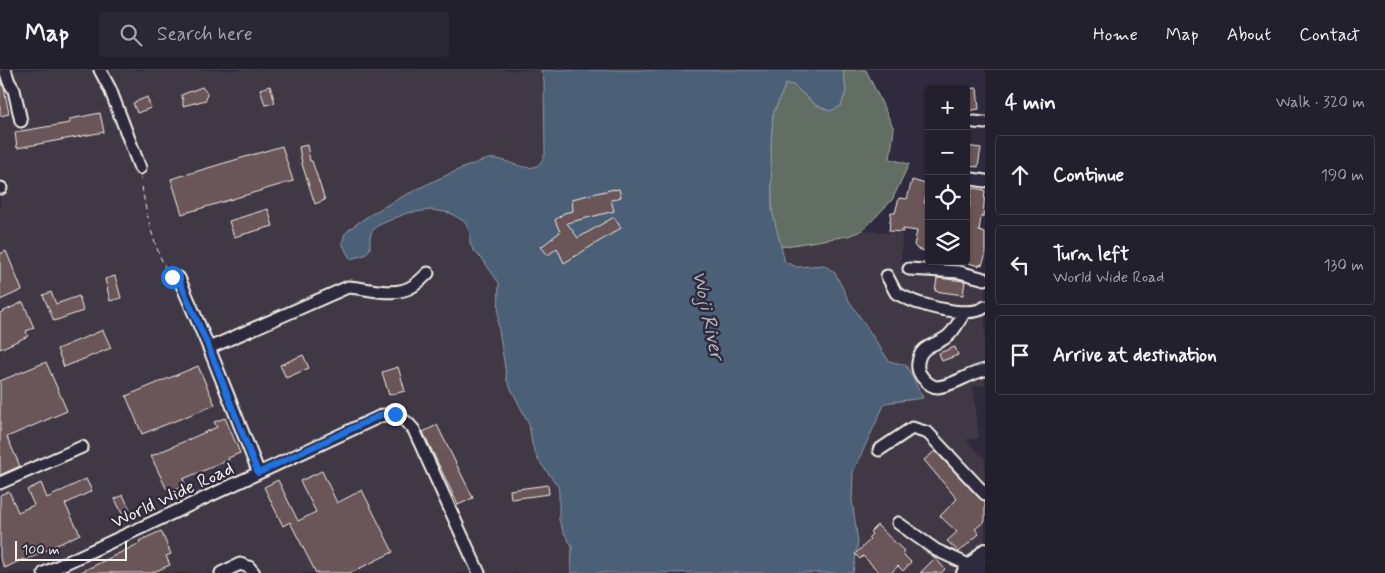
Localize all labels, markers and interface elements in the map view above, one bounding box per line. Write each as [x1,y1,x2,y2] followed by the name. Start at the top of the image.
[99,12,449,57] search box
[25,19,69,50] text: Map
[117,21,145,49] icon: search
[157,22,253,47] text: Search here
[1093,23,1138,47] text: Home
[1166,23,1199,47] text: Map
[1227,23,1271,47] text: About
[1299,23,1360,47] text: Contact
[925,85,970,265] map controls
[925,85,970,130] button: +
[1005,89,1056,117] text: 4 min
[1276,92,1365,113] text: Walk · 320 m
[925,130,970,175] button: −
[1006,161,1034,189] icon: ahead
[1053,163,1124,188] text: Continue
[1321,165,1364,186] text: 190 m
[925,175,970,220] button: locate
[925,220,970,265] button: layers
[1053,242,1129,267] text: Turn left
[1006,251,1034,279] icon: left
[1323,255,1364,276] text: 130 m
[161,266,184,289] route start
[1053,267,1164,288] text: World Wide Road
[685,269,731,365] water label: Woji River
[1006,341,1034,369] icon: arrive
[1053,343,1217,368] text: Arrive at destination
[384,403,407,426] route end
[107,456,238,535] street label: World Wide Road
[15,538,128,561] scale bar
[22,541,60,559] text: 100 m

